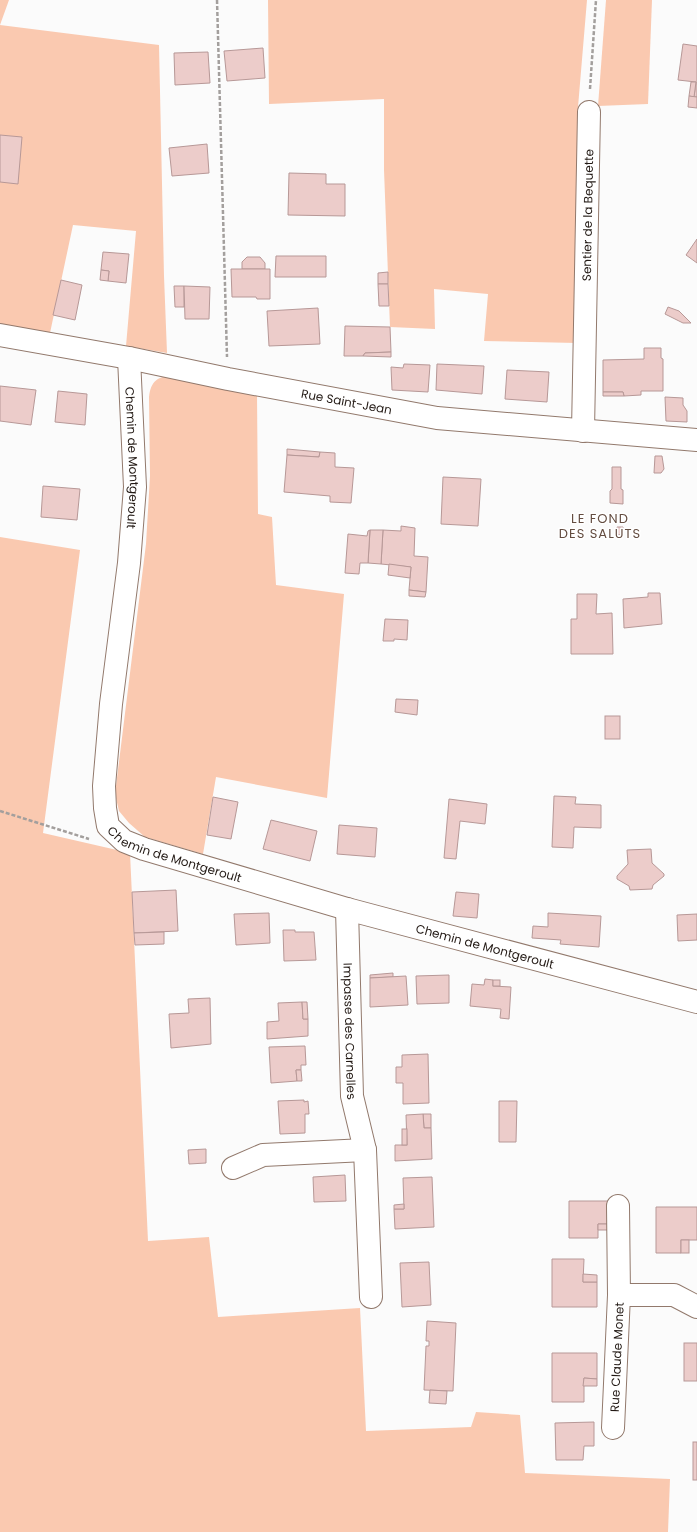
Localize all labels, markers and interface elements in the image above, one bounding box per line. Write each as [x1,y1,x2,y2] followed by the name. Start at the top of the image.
[577,149,597,281] street label: Sentier de la Bequette
[300,384,394,418] street label: Rue Saint-Jean
[122,386,144,530] street label: Chemin de Montgeroult
[559,509,641,543] district label: LE FOND DES SALUTS
[104,822,244,886] street label: Chemin de Montgeroult
[414,919,556,972] street label: Chemin de Montgeroult
[340,963,361,1101] street label: Impasse des Carnelles
[605,1302,627,1412] street label: Rue Claude Monet

